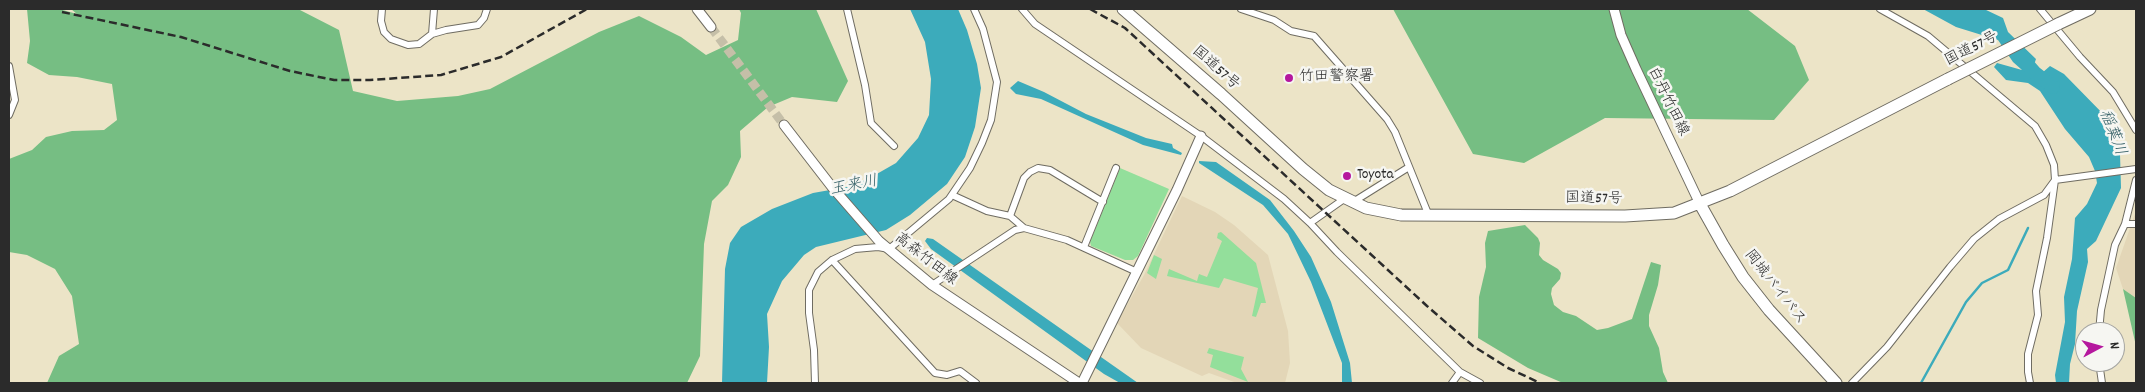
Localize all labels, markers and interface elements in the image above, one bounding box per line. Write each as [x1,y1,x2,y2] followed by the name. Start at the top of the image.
[1942,29,2002,71] street label: 国道57号
[1187,43,1243,95] street label: 国道57号
[1642,64,1692,140] street label: 白丹竹田線
[1299,69,1374,87] place label: 竹田警察署
[1283,72,1295,84] marker: 竹田警察署
[2093,107,2129,159] water label: 稲葉川
[1357,167,1394,185] place label: Toyota
[1341,170,1353,182] marker: Toyota
[829,173,879,201] water label: 玉来川
[1565,190,1623,210] street label: 国道57号
[890,230,960,290] street label: 高森竹田線
[1739,247,1809,329] street label: 岡城バイパス
[2075,322,2125,372] north arrow
[2104,341,2124,350] text: N

